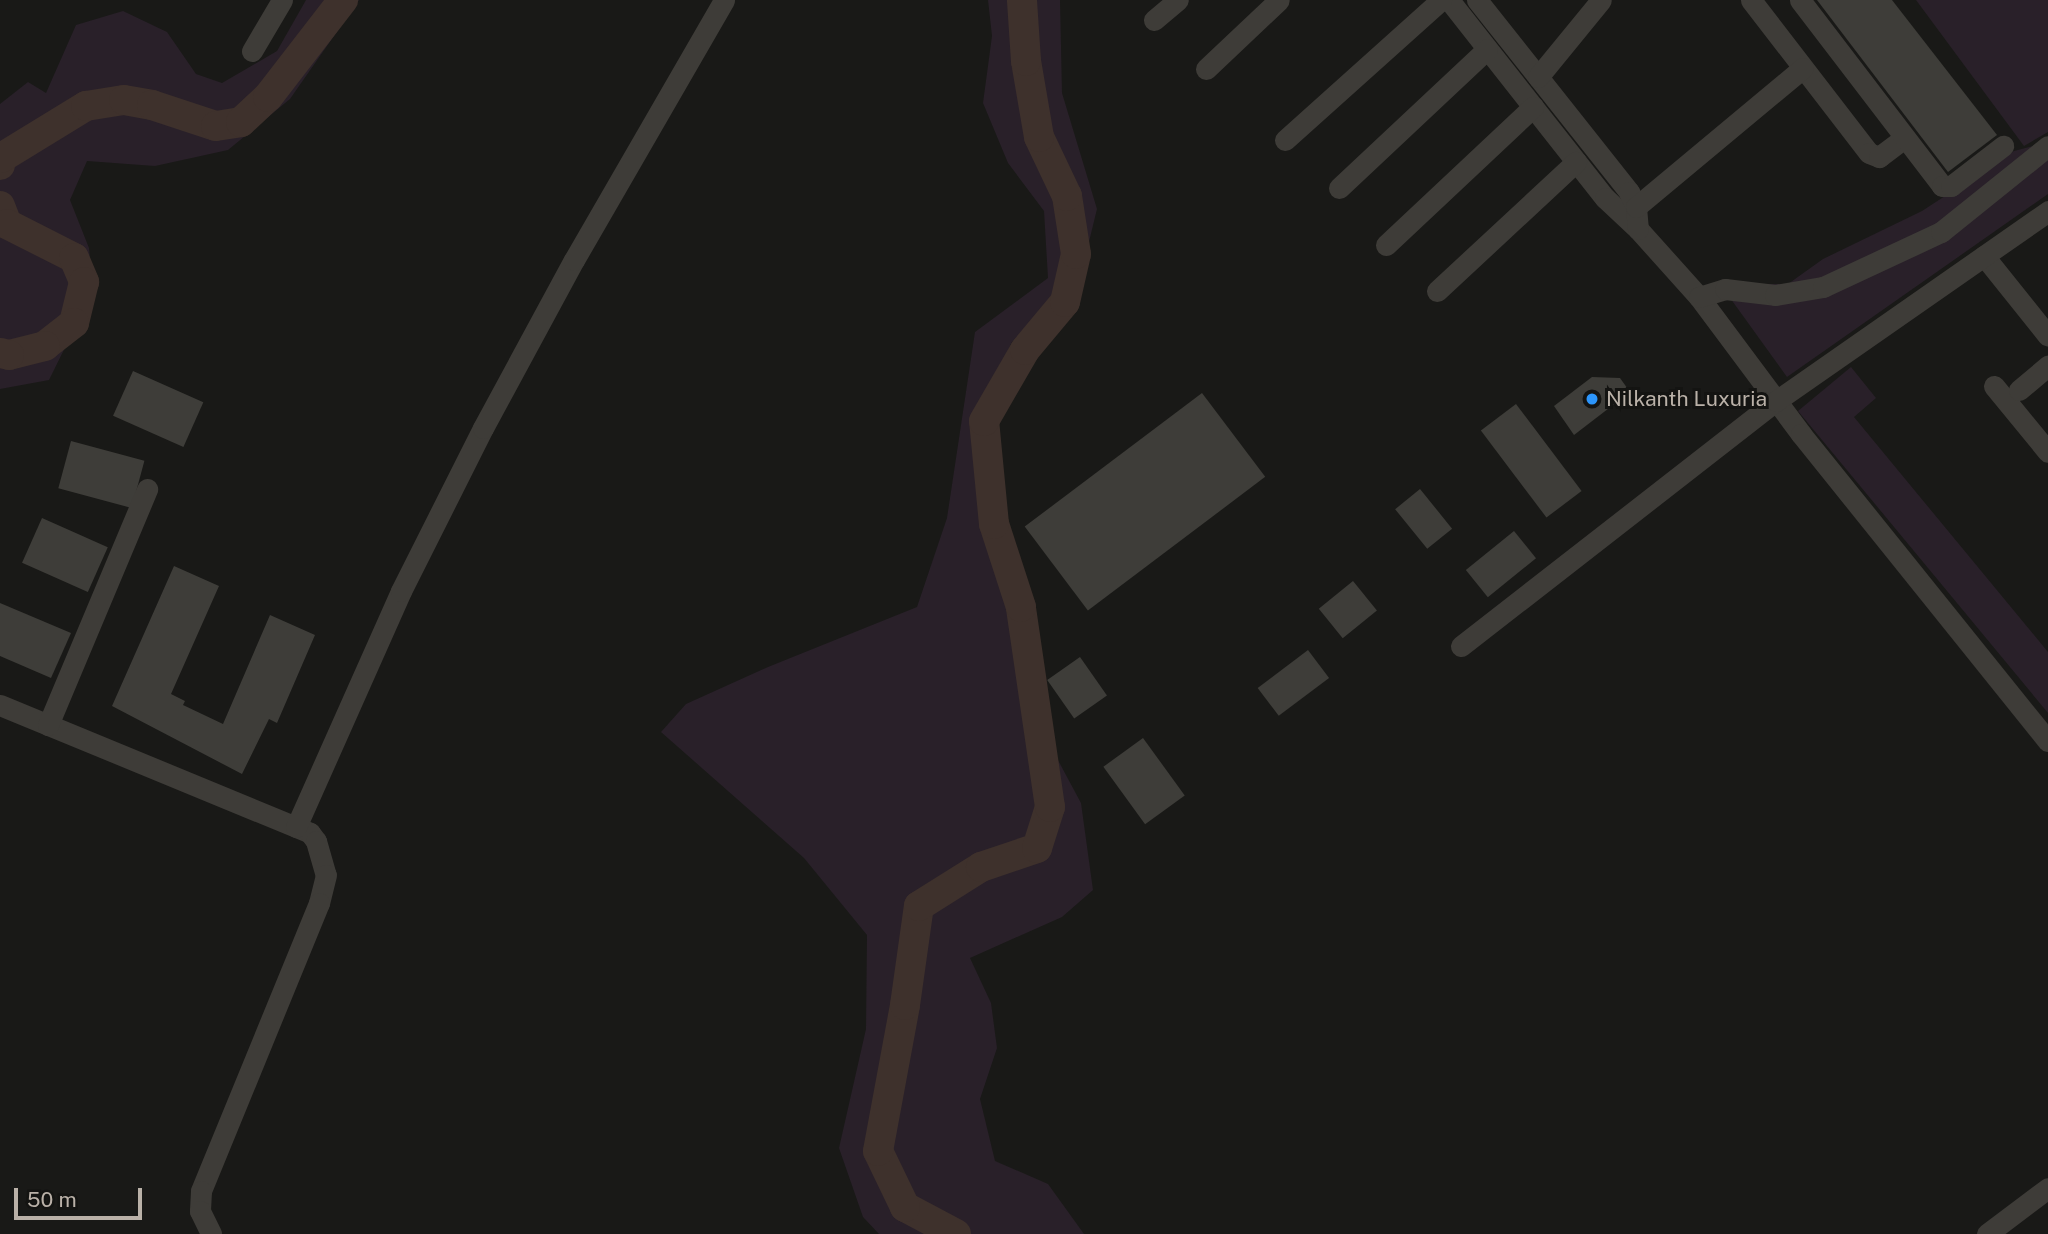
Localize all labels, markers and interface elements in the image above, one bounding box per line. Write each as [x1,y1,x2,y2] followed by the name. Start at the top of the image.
[1606,386,1767,412] place label: Nilkanth Luxuria
[1584,391,1600,407] marker: Nilkanth Luxuria
[18,1174,145,1218] scale bar
[27,1187,77,1212] text: 50 m

